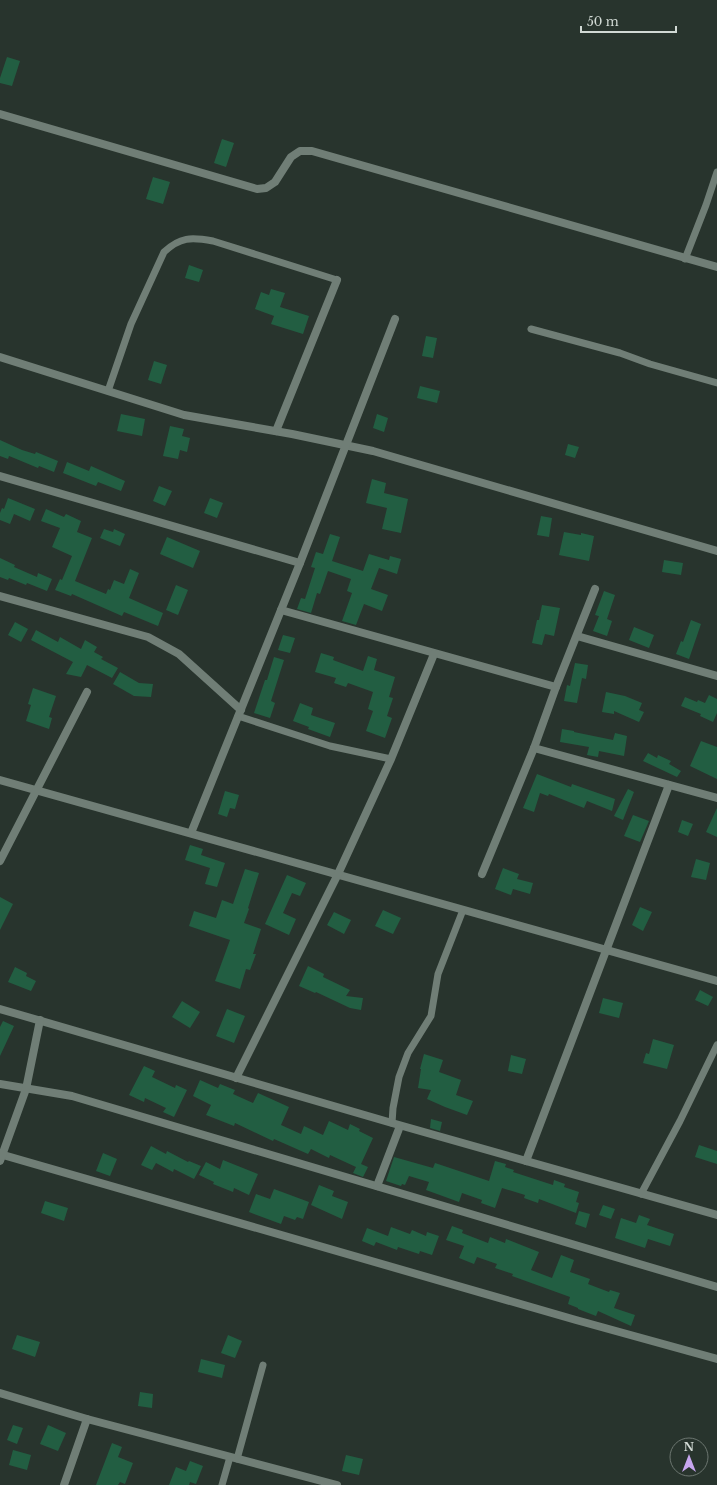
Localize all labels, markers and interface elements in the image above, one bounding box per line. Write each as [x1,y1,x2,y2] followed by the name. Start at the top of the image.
[581,8,676,34] scale bar
[587,14,619,29] text: 50 m
[669,1437,709,1477] north arrow
[684,1440,695,1454] text: N

